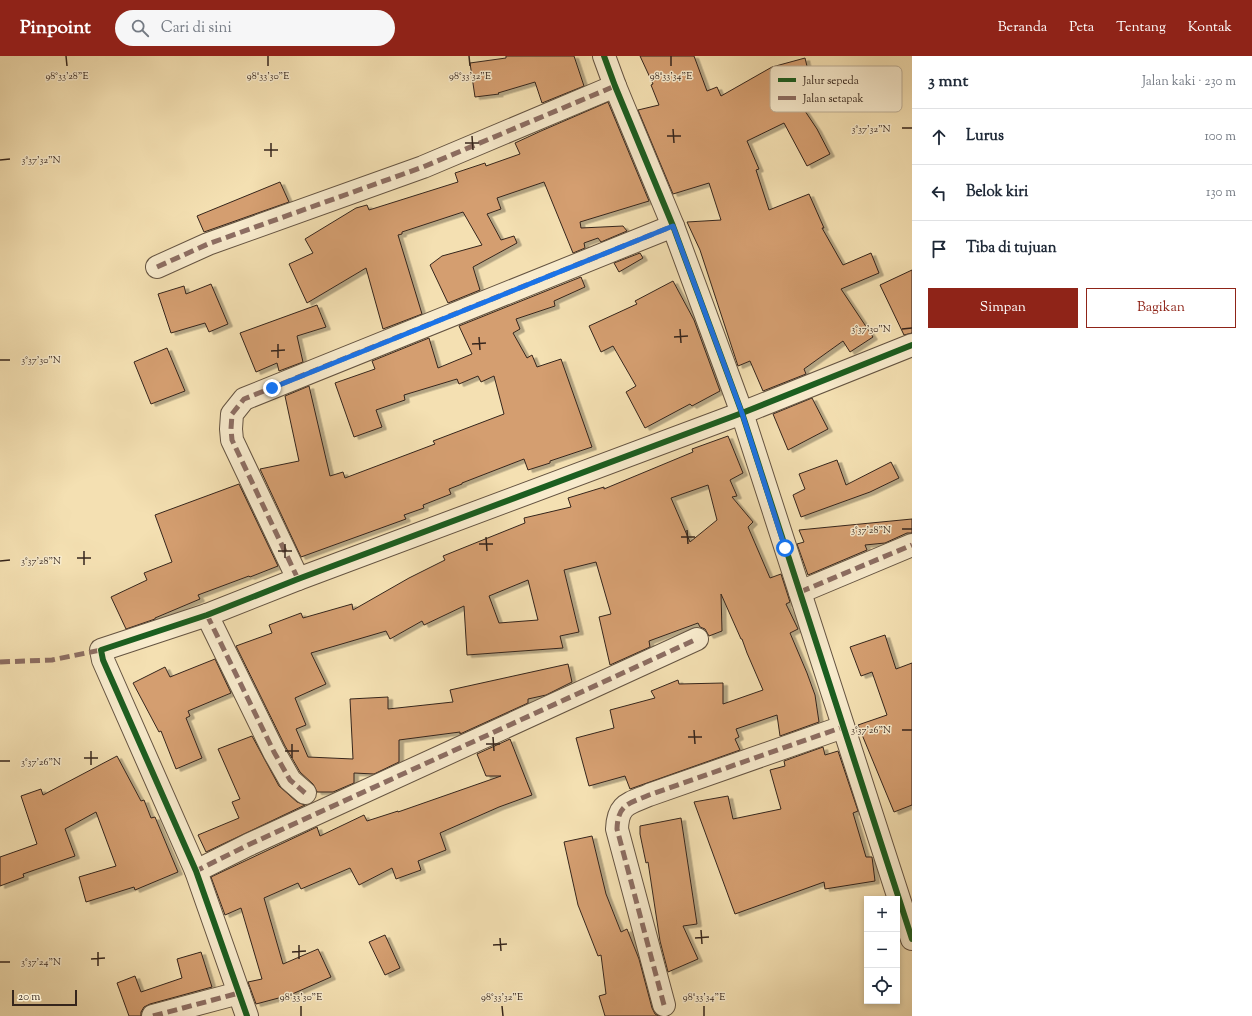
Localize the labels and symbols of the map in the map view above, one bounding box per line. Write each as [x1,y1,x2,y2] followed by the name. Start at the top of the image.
[770,66,902,112] legend
[46,69,89,84] text: 98°33'28"E
[247,69,289,84] text: 98°33'30"E
[449,69,491,84] text: 98°33'32"E
[650,69,692,84] text: 98°33'34"E
[802,73,859,89] text: Jalur sepeda
[802,91,864,107] text: Jalan setapak
[851,122,891,137] text: 3°37'32"N
[21,153,61,168] text: 3°37'32"N
[851,322,891,337] text: 3°37'30"N
[21,353,61,368] text: 3°37'30"N
[263,379,281,397] route end
[851,523,891,538] text: 3°37'28"N
[776,539,794,557] route start
[21,554,61,569] text: 3°37'28"N
[851,723,891,738] text: 3°37'26"N
[21,755,61,770] text: 3°37'26"N
[21,955,61,970] text: 3°37'24"N
[12,988,77,1007] scale bar
[280,990,322,1005] text: 98°33'30"E
[481,990,523,1005] text: 98°33'32"E
[683,990,725,1005] text: 98°33'34"E

